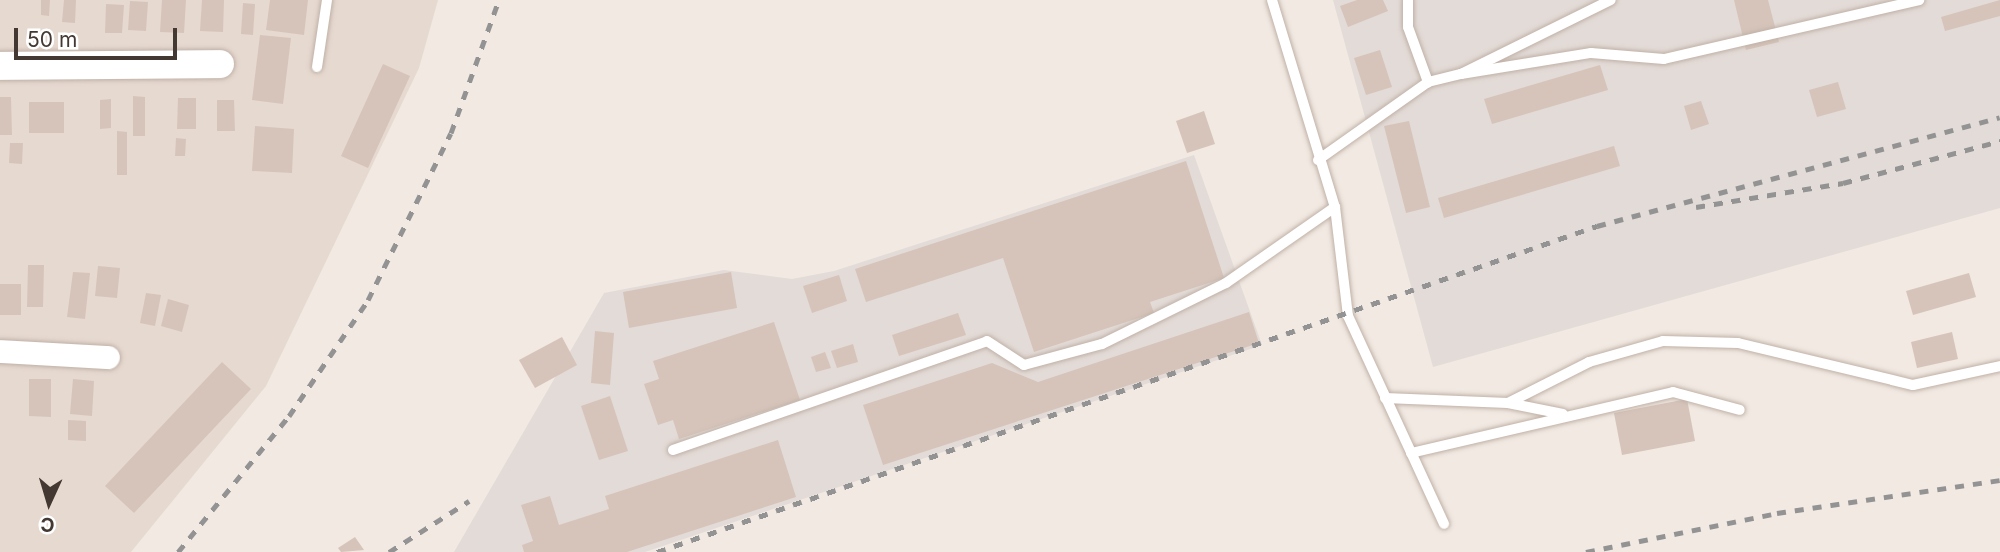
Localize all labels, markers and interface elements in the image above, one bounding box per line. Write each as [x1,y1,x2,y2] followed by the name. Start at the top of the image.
[18,14,180,58] scale bar
[27,27,77,52] text: 50 m
[14,468,84,538] north arrow
[40,512,55,536] text: С

